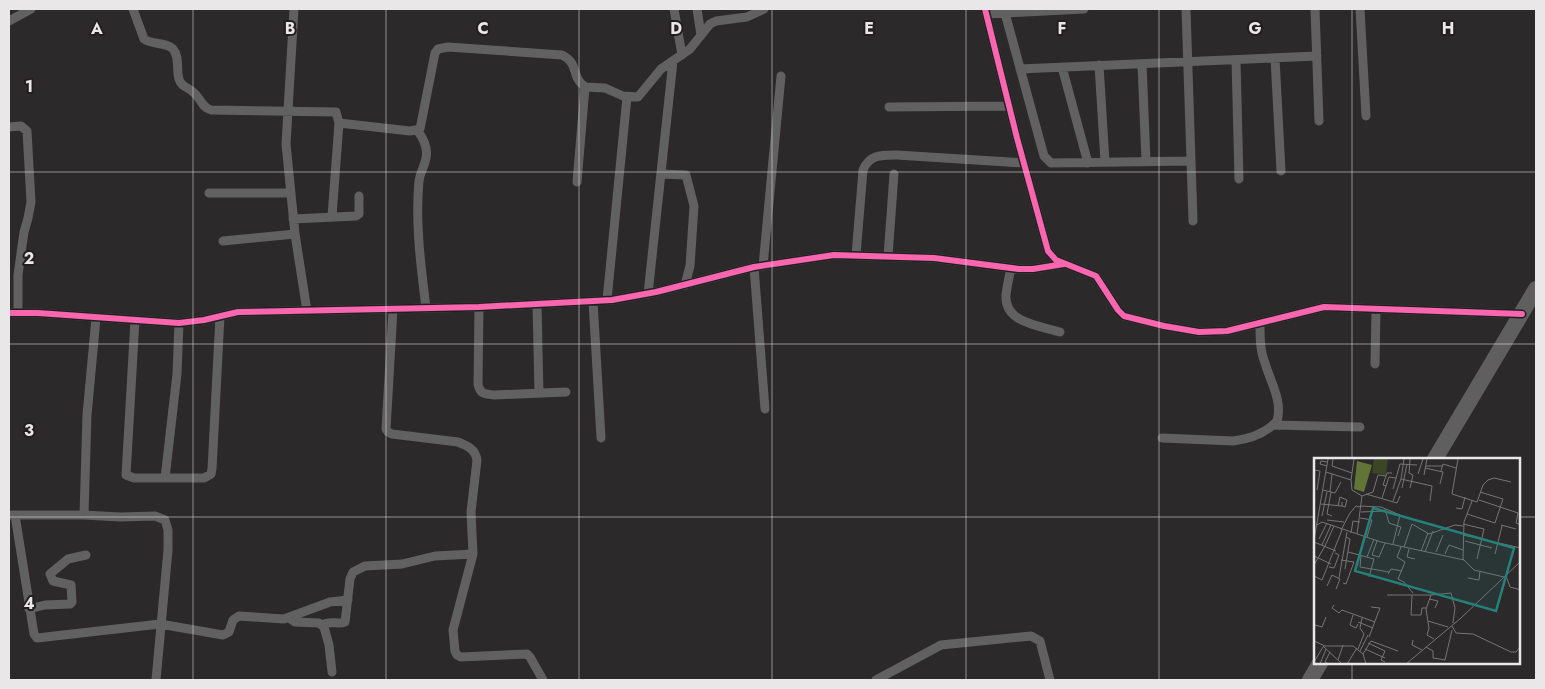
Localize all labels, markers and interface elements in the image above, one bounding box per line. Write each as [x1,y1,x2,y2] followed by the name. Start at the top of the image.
[90,17,103,40] text: A
[285,17,295,40] text: B
[477,17,489,40] text: C
[670,17,682,40] text: D
[864,17,874,40] text: E
[1058,17,1066,40] text: F
[1248,17,1262,40] text: G
[1442,17,1454,40] text: H
[25,75,33,98] text: 1
[24,247,34,270] text: 2
[24,419,34,442] text: 3
[1314,458,1520,664] inset map
[23,592,35,615] text: 4

